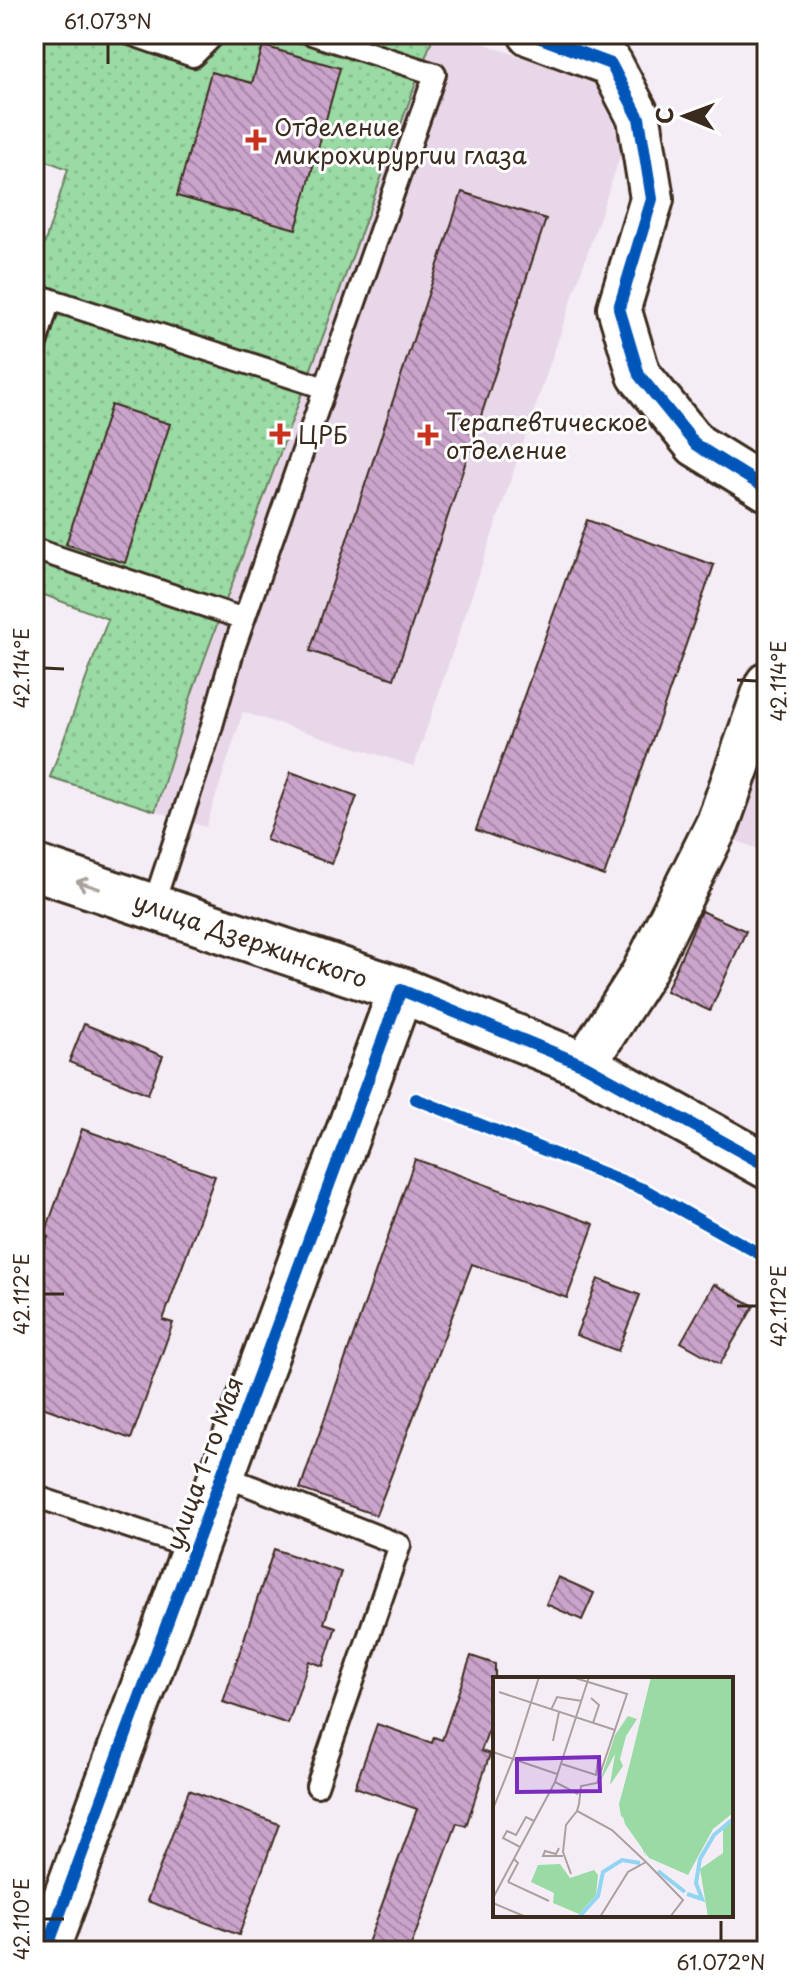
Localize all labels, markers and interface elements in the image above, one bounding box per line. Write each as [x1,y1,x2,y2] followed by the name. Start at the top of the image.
[64,6,152,36] text: 61.073°N
[645,76,725,156] north arrow
[647,107,680,124] text: С
[274,108,527,172] place label: Отделение микрохирургии глаза
[245,129,267,151] marker: Отделение микрохирургии глаза
[446,403,648,467] place label: Терапевтическое отделение
[298,416,347,452] place label: ЦРБ
[269,423,291,445] marker: ЦРБ
[417,424,439,446] marker: Терапевтическое отделение
[6,627,36,709] text: 42.114°E
[763,640,793,722] text: 42.114°E
[76,876,101,891] one-way arrow
[129,882,373,996] street label: улица Дзержинского
[6,1253,36,1335] text: 42.112°E
[763,1265,793,1347] text: 42.112°E
[155,1371,251,1555] street label: улица 1-го Мая
[493,1677,733,1917] inset map
[6,1878,36,1960] text: 42.110°E
[676,1947,766,1977] text: 61.072°N

